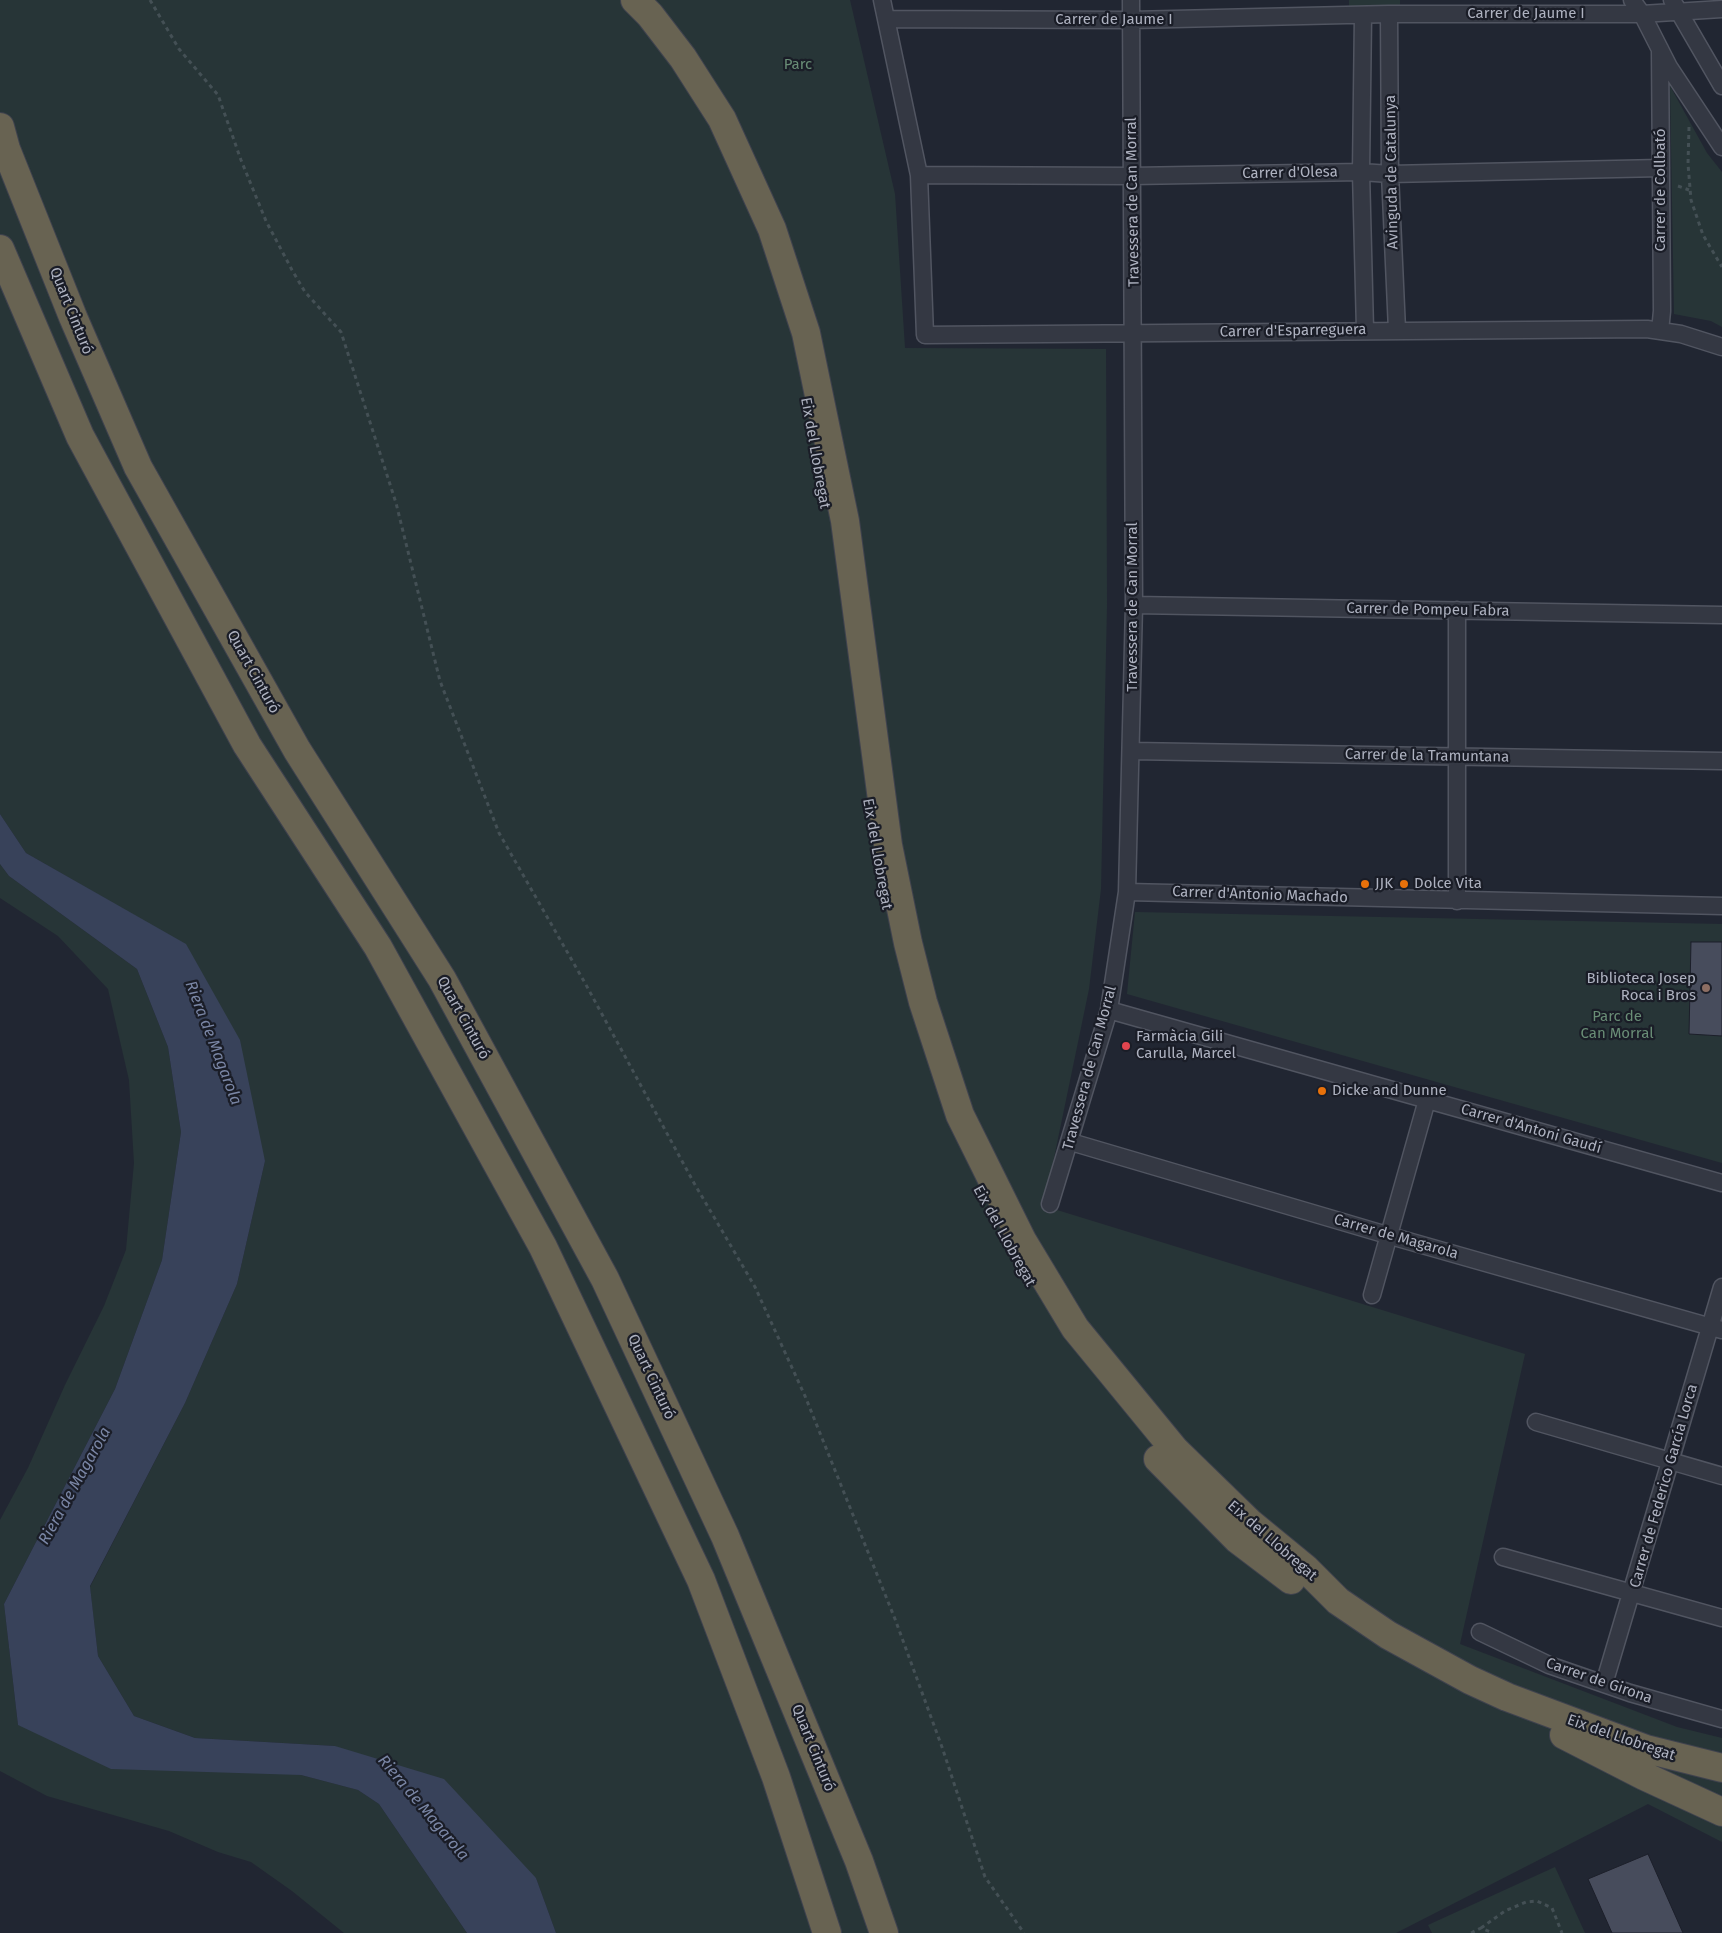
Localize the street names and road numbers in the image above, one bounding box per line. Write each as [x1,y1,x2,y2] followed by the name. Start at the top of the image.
[1467,5,1585,23] street label: Carrer de Jaume I
[1055,11,1173,29] street label: Carrer de Jaume I
[1382,95,1402,249] street label: Avinguda de Catalunya
[1123,117,1143,287] street label: Travessera de Can Morral
[1652,128,1670,252] street label: Carrer de Collbató
[1242,163,1338,183] street label: Carrer d'Olesa
[45,265,97,357] street label: Quart Cinturó
[1219,321,1367,341] street label: Carrer d'Esparreguera
[796,396,834,510] street label: Eix del Llobregat
[1124,522,1142,692] street label: Travessera de Can Morral
[1346,600,1510,620] street label: Carrer de Pompeu Fabra
[223,627,283,717] street label: Quart Cinturó
[1345,746,1509,766] street label: Carrer de la Tramuntana
[858,797,896,911] street label: Eix del Llobregat
[1172,883,1348,907] street label: Carrer d'Antonio Machado
[433,973,493,1063] street label: Quart Cinturó
[1059,984,1121,1152] street label: Travessera de Can Morral
[1459,1100,1603,1158] street label: Carrer d'Antoni Gaudí
[969,1182,1039,1290] street label: Eix del Llobregat
[1332,1211,1460,1263] street label: Carrer de Magarola
[623,1331,679,1423] street label: Quart Cinturó
[1626,1382,1702,1590] street label: Carrer de Federico García Lorca
[1223,1497,1321,1585] street label: Eix del Llobregat
[1543,1654,1655,1708] street label: Carrer de Girona
[787,1702,839,1794] street label: Quart Cinturó
[1565,1711,1677,1765] street label: Eix del Llobregat

